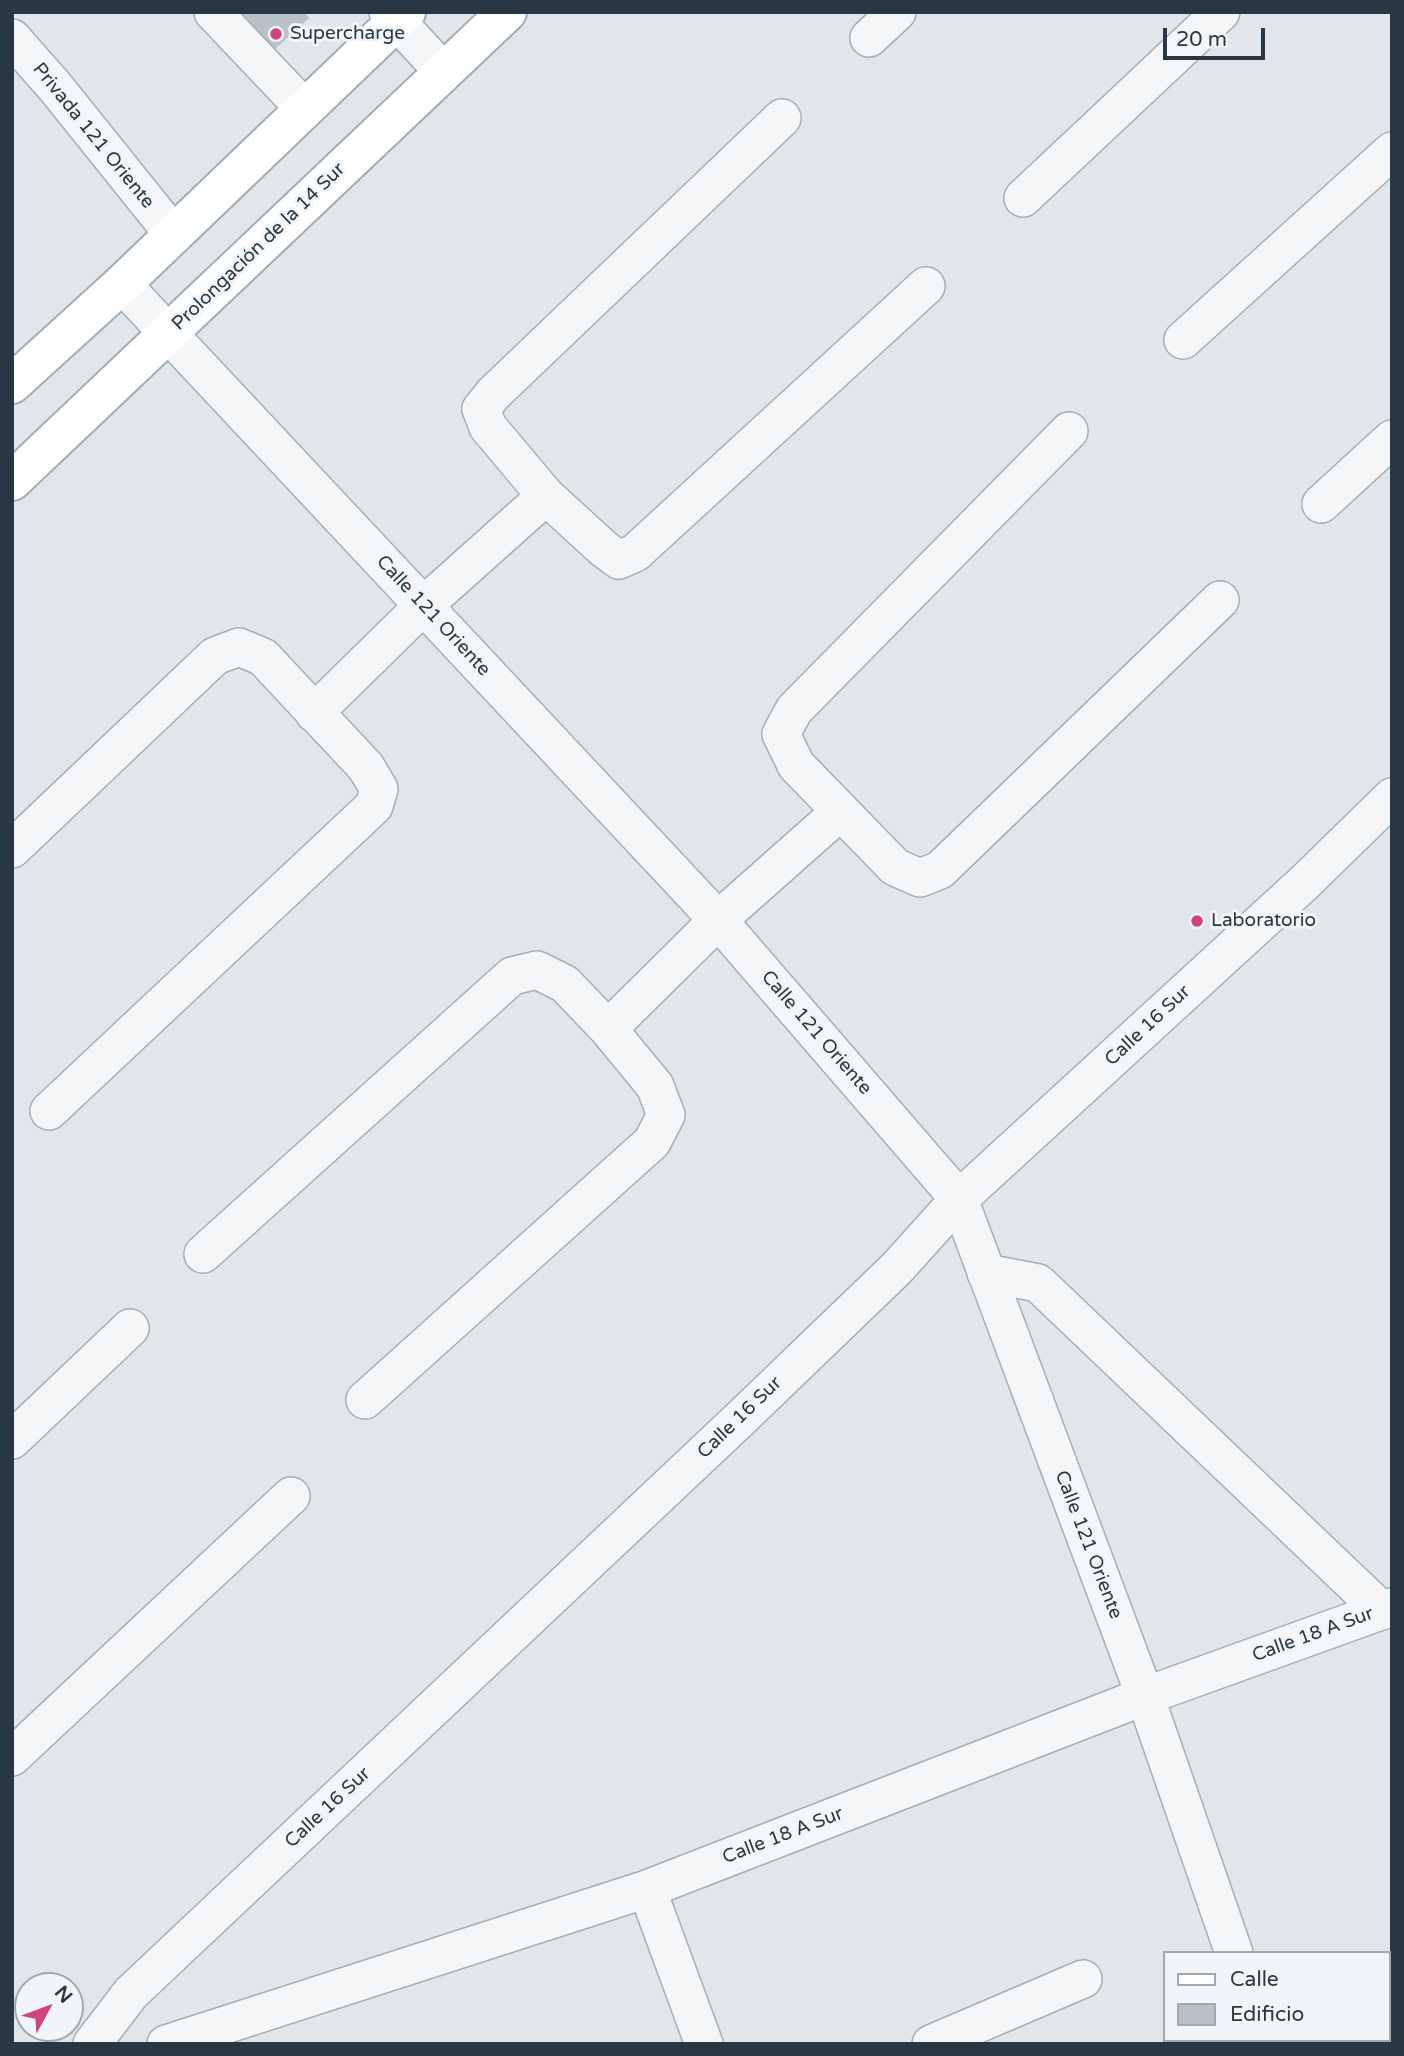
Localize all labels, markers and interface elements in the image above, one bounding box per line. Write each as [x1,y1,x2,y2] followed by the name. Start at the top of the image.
[1166,14,1268,58] scale bar
[290,23,405,45] place label: Supercharge
[268,26,284,42] marker: Supercharge
[1176,27,1227,52] text: 20 m
[27,59,159,213] street label: Privada 121 Oriente
[168,158,350,336] street label: Prolongación de la 14 Sur
[371,551,495,681] street label: Calle 121 Oriente
[1211,910,1316,932] place label: Laboratorio
[1189,913,1205,929] marker: Laboratorio
[756,966,876,1100] street label: Calle 121 Oriente
[1101,981,1195,1071] street label: Calle 16 Sur
[693,1372,787,1464] street label: Calle 16 Sur
[1049,1468,1127,1622] street label: Calle 121 Oriente
[1249,1603,1377,1667] street label: Calle 18 A Sur
[281,1763,375,1853] street label: Calle 16 Sur
[719,1803,847,1869] street label: Calle 18 A Sur
[1162,1951,1390,2042] legend
[1230,1967,1279,1992] text: Calle
[14,1972,84,2042] north arrow
[50,1982,77,2008] text: N
[1230,2002,1304,2027] text: Edificio

